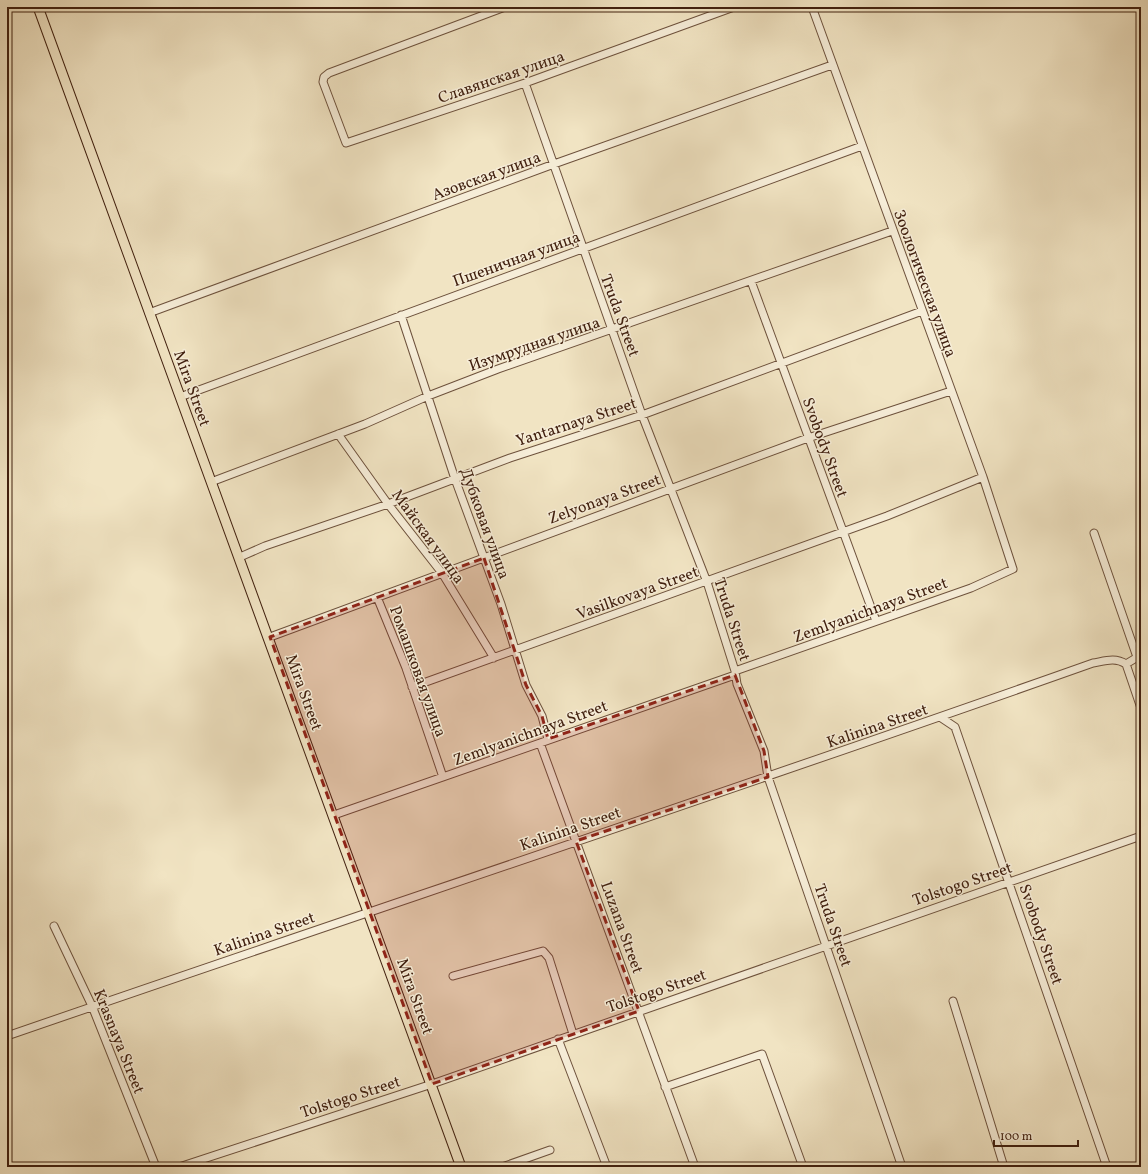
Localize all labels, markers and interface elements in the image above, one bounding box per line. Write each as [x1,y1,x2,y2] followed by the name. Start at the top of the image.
[435,46,568,110] street label: Славянская улица
[429,147,544,207] street label: Азовская улица
[887,207,961,361] street label: Зоологическая улица
[450,227,583,293] street label: Пшеничная улица
[594,271,644,360] street label: Truda Street
[466,312,603,378] street label: Изумрудная улица
[167,348,215,430] street label: Mira Street
[513,393,640,453] street label: Yantarnaya Street
[796,395,853,501] street label: Svobody Street
[454,465,514,582] street label: Дубковая улица
[545,469,664,530] street label: Zelyonaya Street
[386,485,469,589] street label: Майская улица
[574,561,702,626] street label: Vasilkovaya Street
[790,573,951,649] street label: Zemlyanichnaya Street
[707,575,755,665] street label: Truda Street
[383,603,451,740] street label: Ромашковая улица
[279,652,327,734] street label: Mira Street
[450,696,611,772] street label: Zemlyanichnaya Street
[824,699,931,754] street label: Kalinina Street
[517,802,624,857] street label: Kalinina Street
[910,857,1016,912] street label: Tolstogo Street
[594,879,648,977] street label: Luzana Street
[808,881,857,971] street label: Truda Street
[1013,881,1068,988] street label: Svobody Street
[211,907,318,962] street label: Kalinina Street
[390,956,438,1038] street label: Mira Street
[604,964,710,1019] street label: Tolstogo Street
[87,986,149,1098] street label: Krasnaya Street
[298,1071,404,1124] street label: Tolstogo Street
[994,1122,1078,1148] scale bar
[1000,1129,1033,1145] text: 100 m

